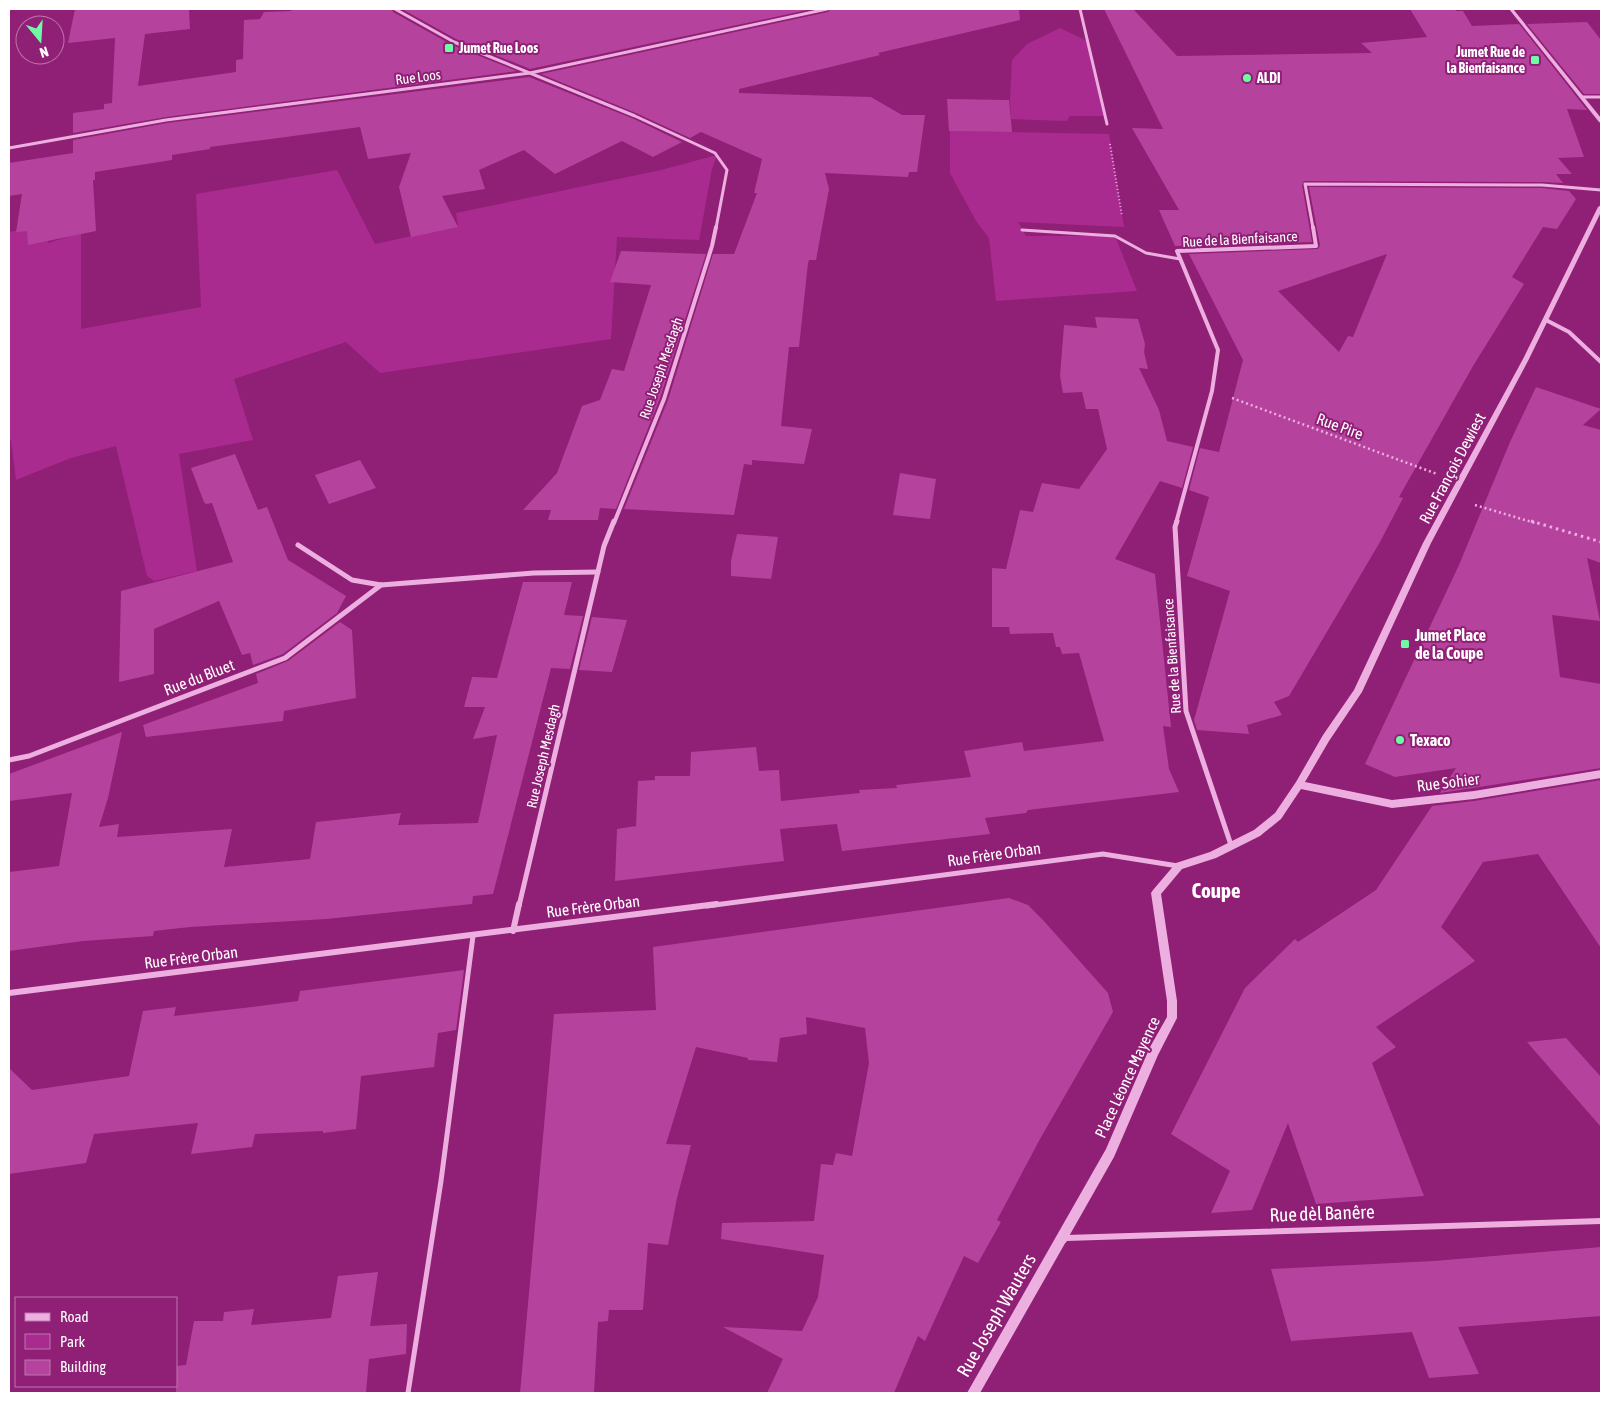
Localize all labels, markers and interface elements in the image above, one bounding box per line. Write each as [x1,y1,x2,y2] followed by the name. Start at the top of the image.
[15,15,65,65] north arrow
[458,40,538,56] place label: Jumet Rue Loos
[443,42,455,54] marker: Jumet Rue Loos
[38,43,50,61] text: N
[1446,44,1525,76] place label: Jumet Rue de la Bienfaisance
[1529,54,1541,66] marker: Jumet Rue de la Bienfaisance
[394,66,442,88] street label: Rue Loos
[1256,70,1281,86] place label: ALDI
[1241,72,1253,84] marker: ALDI
[1182,228,1298,250] street label: Rue de la Bienfaisance
[636,315,686,421] street label: Rue Joseph Mesdagh
[1314,409,1366,443] street label: Rue Pire
[1415,409,1490,527] street label: Rue François Dewiest
[1160,598,1184,714] street label: Rue de la Bienfaisance
[1414,626,1486,662] place label: Jumet Place de la Coupe
[1399,638,1411,650] marker: Jumet Place de la Coupe
[161,655,237,699] street label: Rue du Bluet
[523,702,563,810] street label: Rue Joseph Mesdagh
[1410,731,1451,749] place label: Texaco
[1394,734,1406,746] marker: Texaco
[1416,769,1481,795] street label: Rue Sohier
[946,839,1042,869] street label: Rue Frère Orban
[1192,878,1240,902] district label: Coupe
[545,891,641,921] street label: Rue Frère Orban
[143,942,239,972] street label: Rue Frère Orban
[1091,1014,1164,1141] street label: Place Léonce Mayence
[1269,1200,1375,1226] street label: Rue dèl Banêre
[952,1249,1040,1380] street label: Rue Joseph Wauters
[15,1297,178,1387] legend
[60,1308,89,1325] text: Road
[60,1333,85,1350] text: Park
[60,1358,106,1375] text: Building

